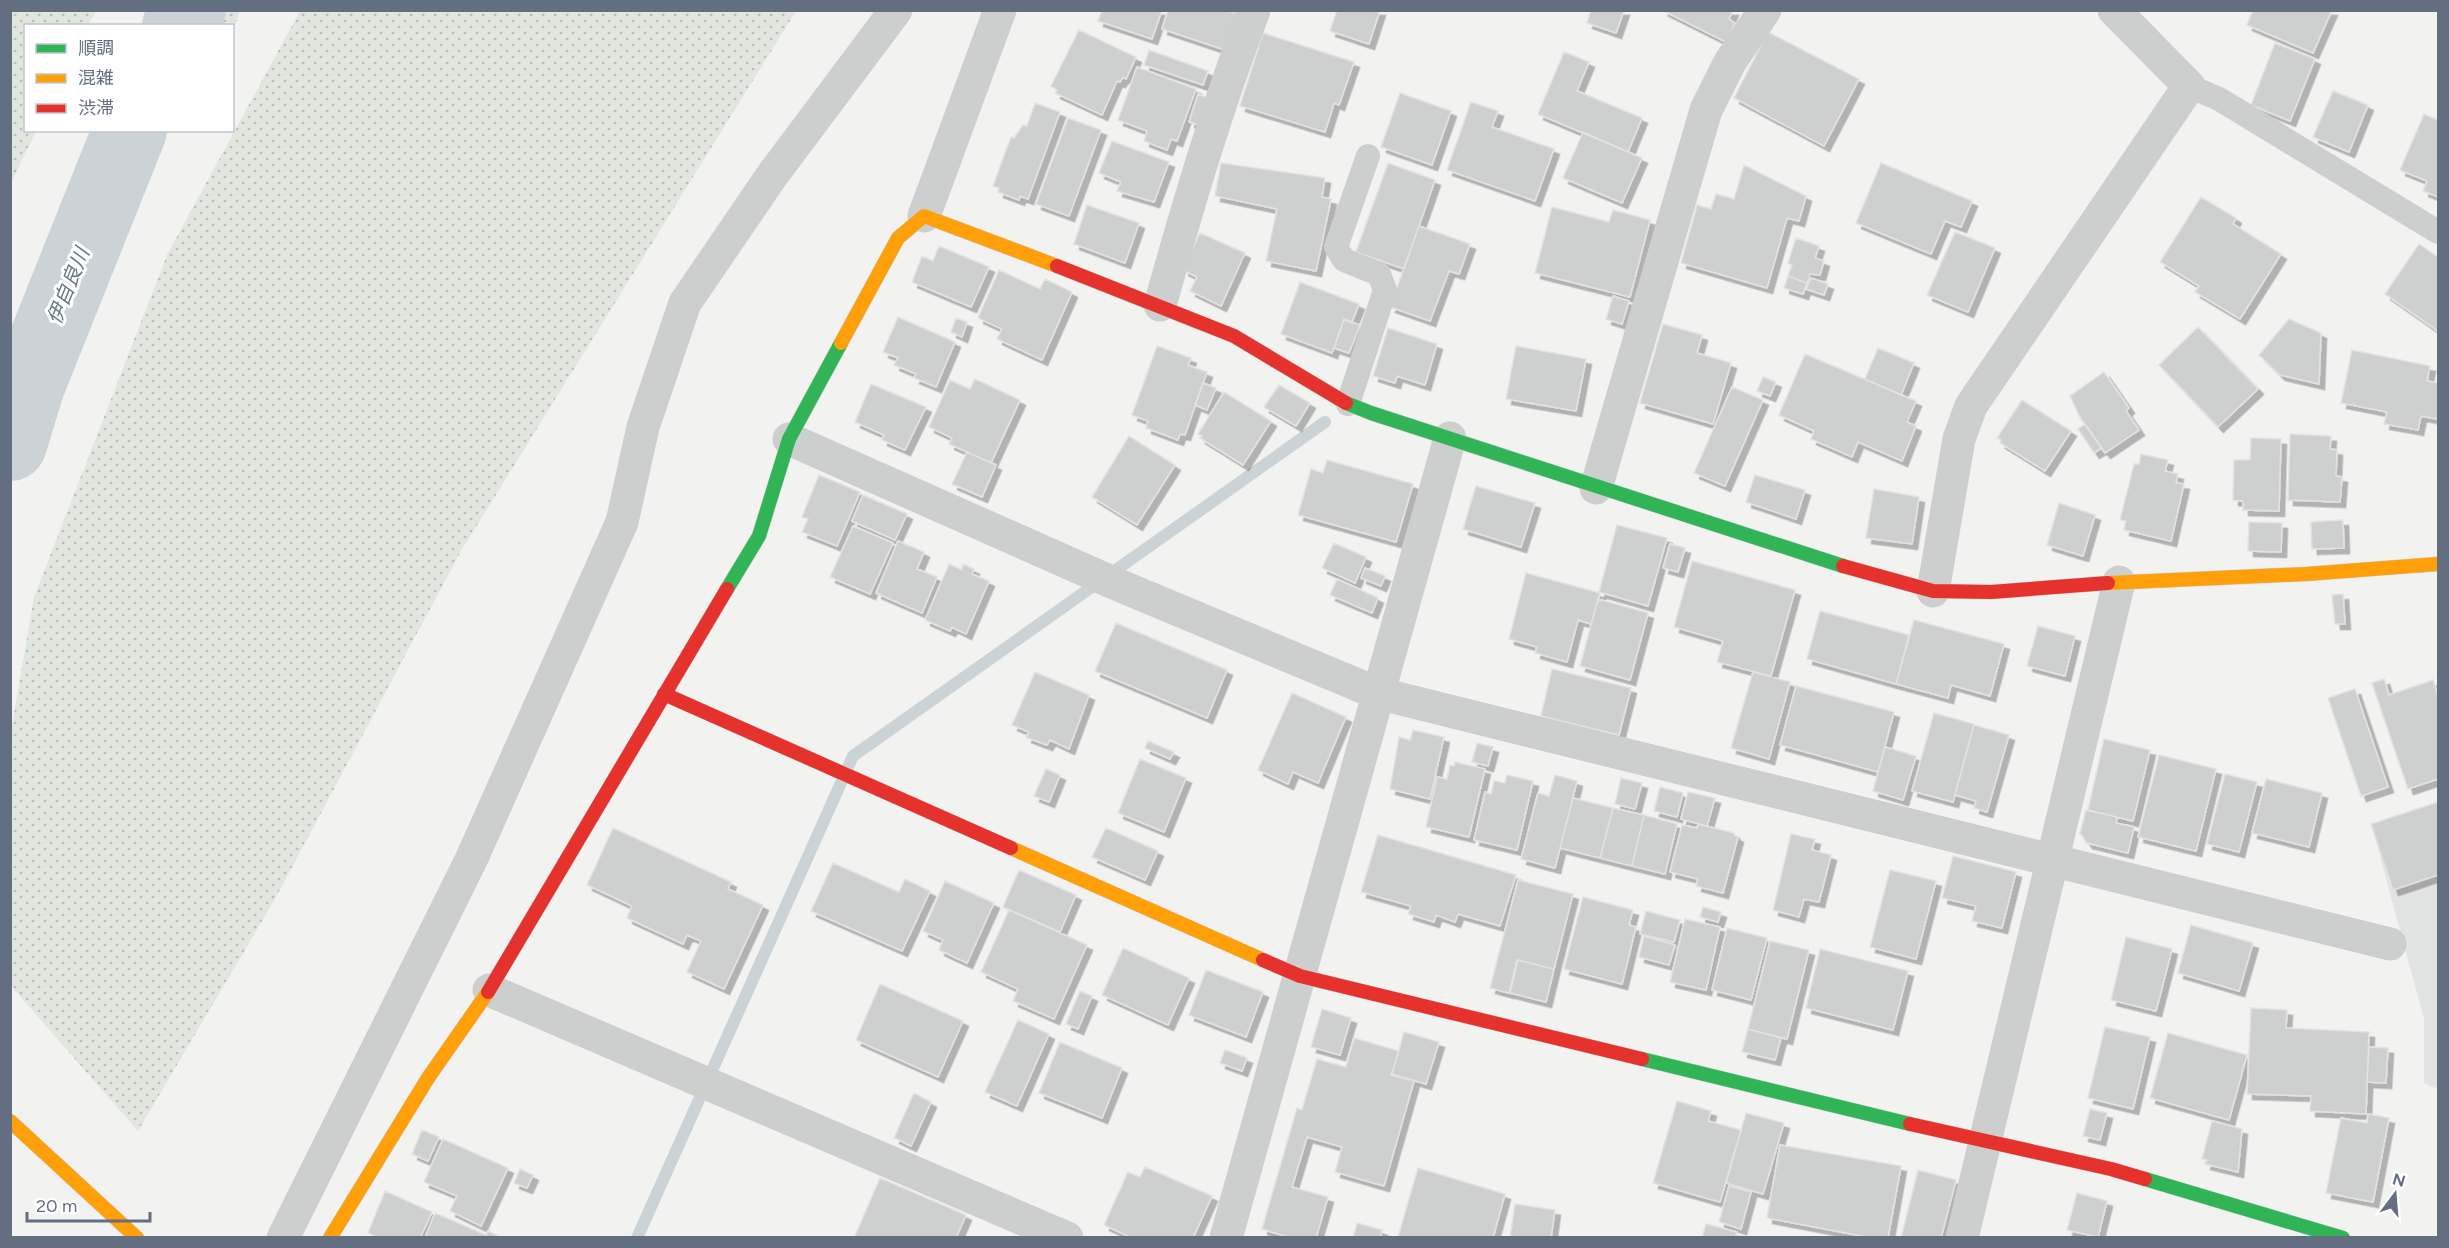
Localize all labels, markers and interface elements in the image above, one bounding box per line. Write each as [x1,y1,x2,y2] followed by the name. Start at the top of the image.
[24,24,234,132] legend
[78,37,114,59] text: 順調
[78,67,114,89] text: 混雑
[78,97,114,119] text: 渋滞
[42,243,95,328] water label: 伊自良川
[2365,1164,2425,1224] north arrow
[2390,1169,2408,1191] text: N
[27,1185,150,1223] scale bar
[36,1195,77,1217] text: 20 m

